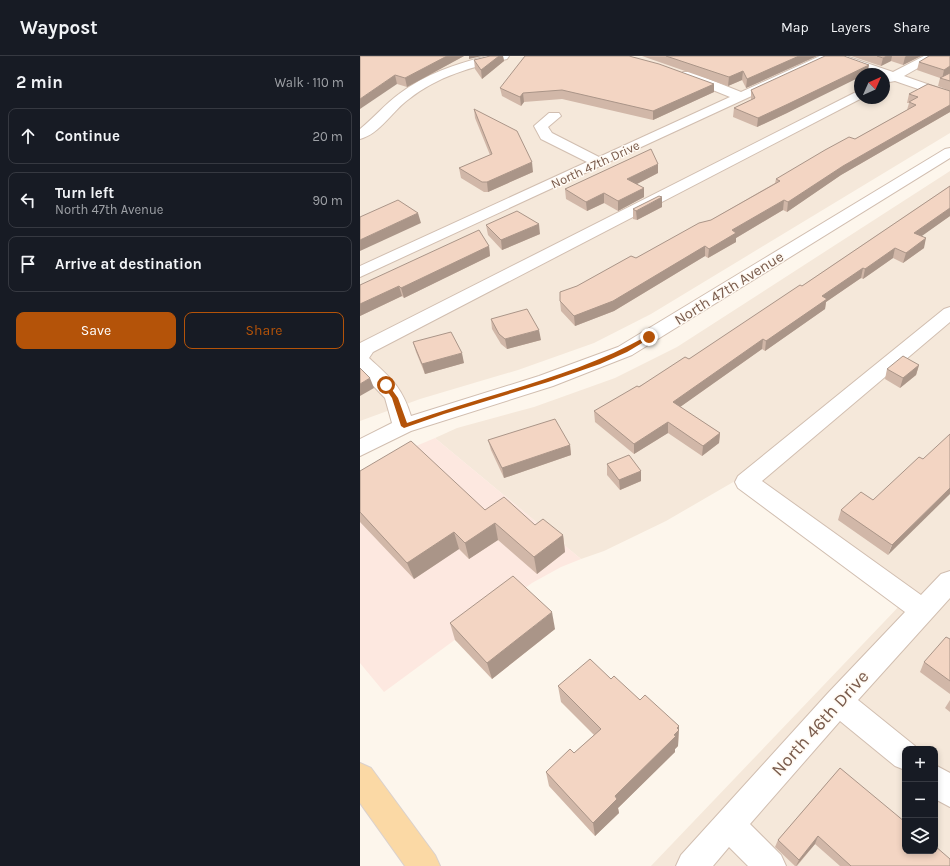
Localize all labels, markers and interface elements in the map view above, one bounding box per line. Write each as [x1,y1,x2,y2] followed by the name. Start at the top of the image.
[20,17,98,39] text: Waypost
[781,19,809,36] text: Map
[831,19,871,36] text: Layers
[893,19,930,36] text: Share
[854,68,890,104] north arrow
[16,72,63,92] text: 2 min
[275,75,344,90] text: Walk · 110 m
[17,125,39,147] icon: ahead
[55,127,120,145] text: Continue
[313,129,343,144] text: 20 m
[549,137,642,192] street label: North 47th Drive
[55,184,114,202] text: Turn left
[17,189,39,211] icon: left
[312,193,343,208] text: 90 m
[55,202,164,217] text: North 47th Avenue
[671,247,787,329] street label: North 47th Avenue
[17,253,39,275] icon: arrive
[55,255,202,273] text: Arrive at destination
[16,312,176,349] button: Save
[184,312,344,349] button: Share
[640,328,658,346] route end
[377,376,395,394] route start
[767,666,873,780] street label: North 46th Drive
[902,746,938,854] map controls
[902,746,938,782] button: +
[902,782,938,818] button: −
[902,818,938,854] button: layers

